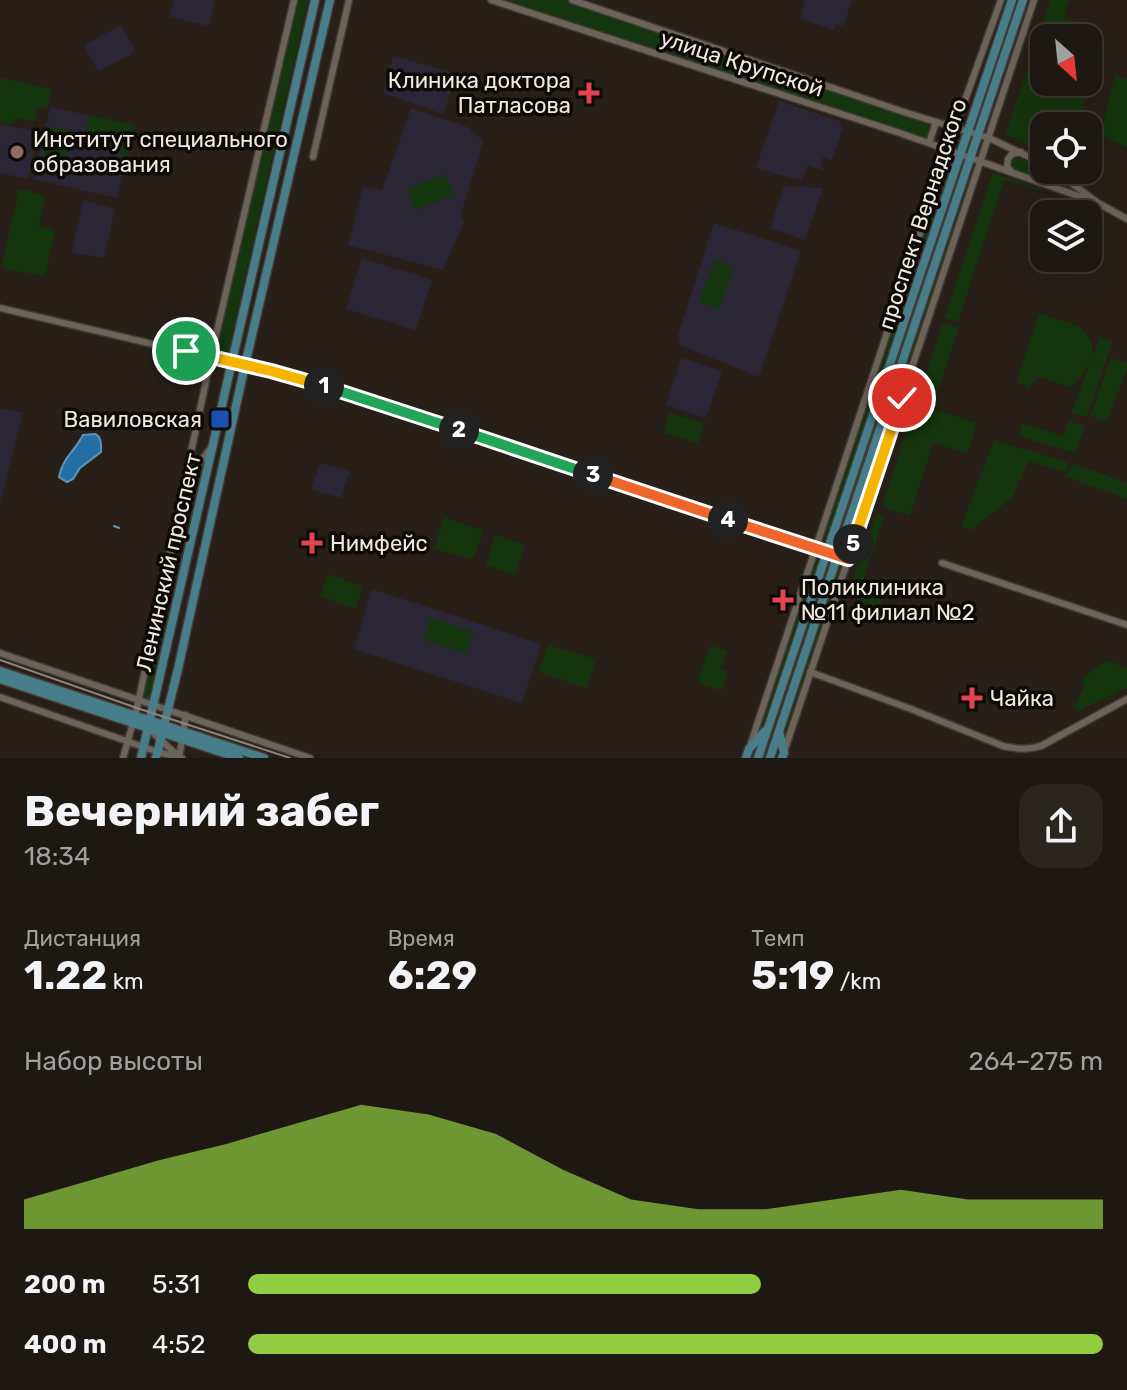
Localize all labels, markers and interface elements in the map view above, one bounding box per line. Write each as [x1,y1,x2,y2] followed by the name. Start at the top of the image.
[657,24,827,103] street label: улица Крупской
[1030,24,1102,96] north arrow
[1030,24,1102,272] map controls
[388,67,571,119] place label: Клиника доктора Патласова
[578,82,600,104] marker: Клиника доктора Патласова
[872,95,973,333] street label: проспект Вернадского
[1030,112,1102,184] button: locate
[33,126,288,178] place label: Институт специального образования
[8,143,26,161] marker: Институт специального образования
[1030,200,1102,272] button: layers
[152,317,220,385] pin
[164,329,208,373] icon: arrive
[868,364,936,432] pin
[304,366,344,406] pin: 1
[319,372,329,399] text: 1
[880,376,924,420] icon: check
[64,406,202,433] place label: Вавиловская
[209,408,231,430] marker: Вавиловская
[439,410,479,450] pin: 2
[452,416,466,443] text: 2
[130,450,207,674] street label: Ленинский проспект
[573,455,613,495] pin: 3
[586,461,600,488] text: 3
[708,500,748,540] pin: 4
[720,506,736,533] text: 4
[833,524,873,564] pin: 5
[330,530,428,557] place label: Нимфейс
[846,530,860,557] text: 5
[301,532,323,554] marker: Нимфейс
[801,574,975,626] place label: Поликлиника №11 филиал №2
[772,589,794,611] marker: Поликлиника №11 филиал №2
[990,685,1054,712] place label: Чайка
[961,687,983,709] marker: Чайка
[1019,784,1103,868] button: share
[24,785,379,837] text: Вечерний забег
[24,841,90,872] text: 18:34
[24,925,141,952] text: Дистанция
[388,925,455,952] text: Время
[751,925,804,952] text: Темп
[24,952,107,999] text: 1.22
[388,952,477,999] text: 6:29
[751,952,834,999] text: 5:19
[107,968,144,995] text: km
[834,968,881,995] text: /km
[24,1046,203,1077] text: Набор высоты
[968,1046,1103,1077] text: 264–275 m
[24,1269,106,1300] text: 200 m
[152,1269,200,1300] text: 5:31
[24,1329,106,1360] text: 400 m
[152,1329,206,1360] text: 4:52

